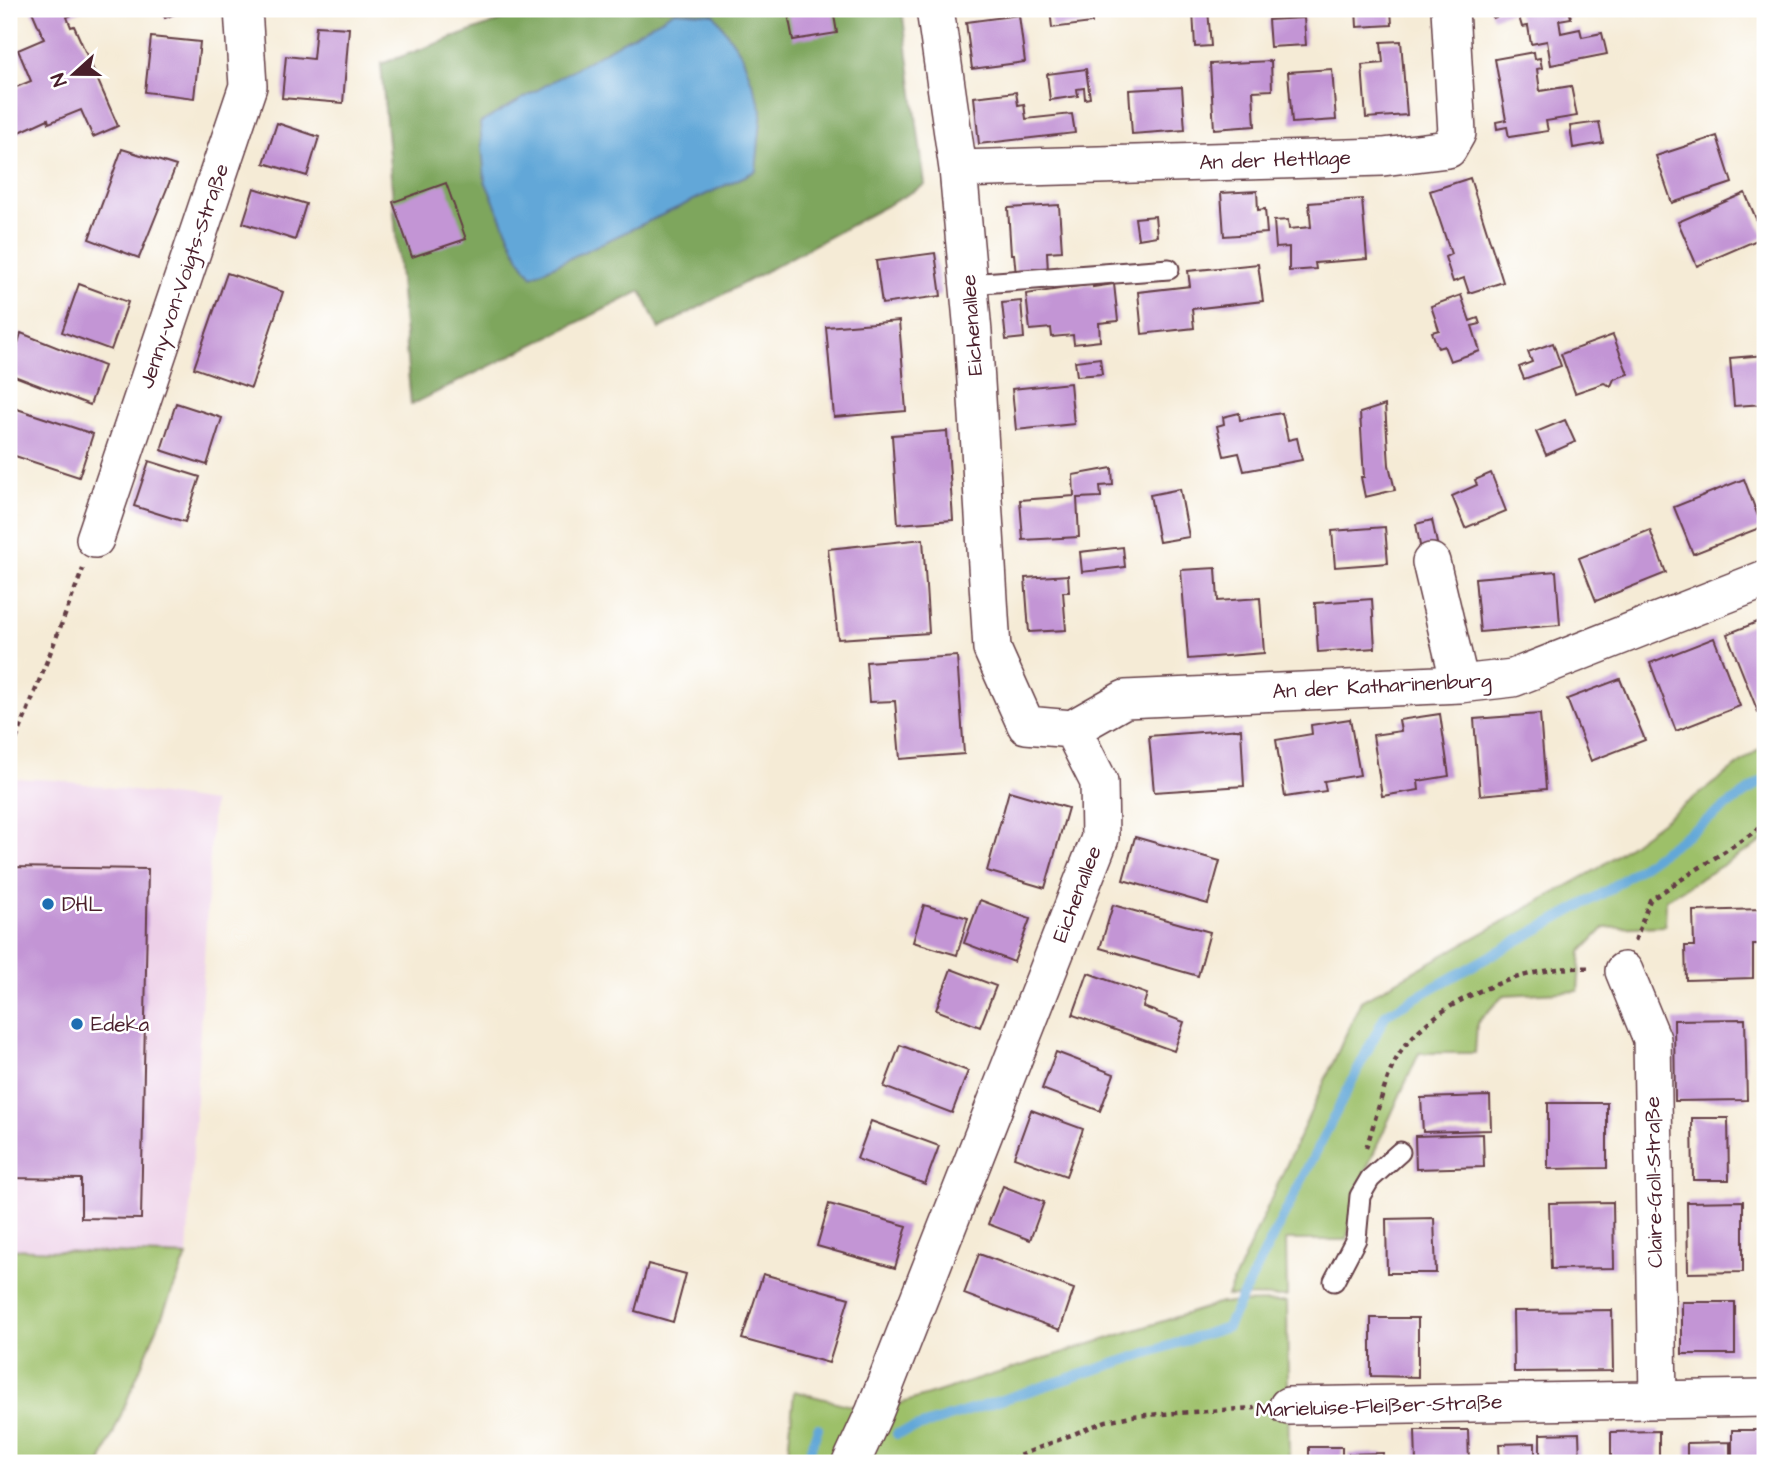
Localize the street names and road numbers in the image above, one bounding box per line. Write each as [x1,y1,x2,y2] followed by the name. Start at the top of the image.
[1199,143,1351,179] street label: An der Hettlage
[132,160,238,393] street label: Jenny-von-Voigts-Straße
[954,274,990,376] street label: Eichenallee
[1272,666,1493,708] street label: An der Katharinenburg
[1045,842,1109,946] street label: Eichenallee
[1638,1096,1670,1268] street label: Claire-Goll-Straße
[1255,1387,1503,1425] street label: Marieluise-Fleißer-Straße

